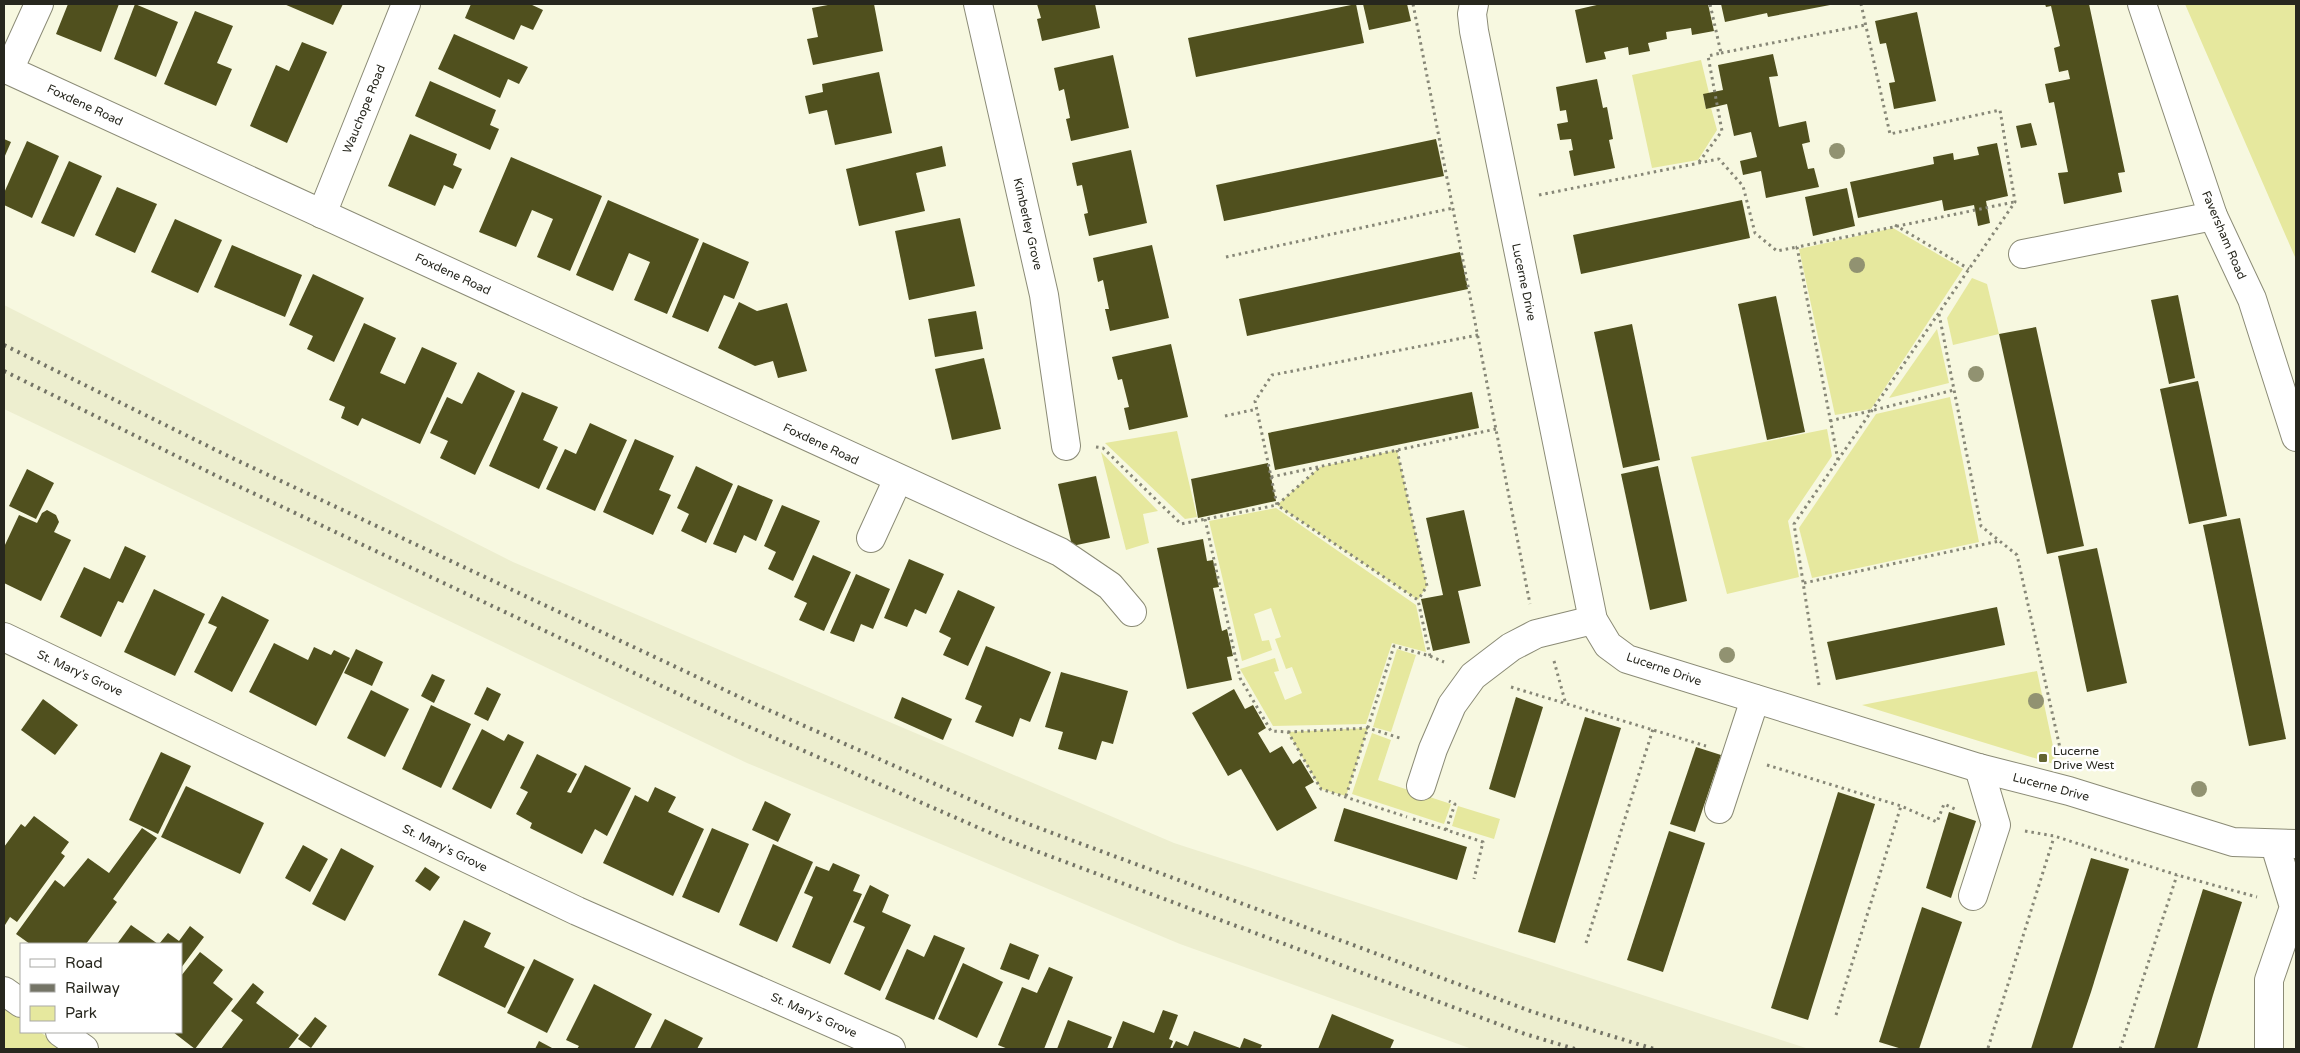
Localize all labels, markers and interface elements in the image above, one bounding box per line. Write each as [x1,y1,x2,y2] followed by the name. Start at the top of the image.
[340,63,388,155] street label: Wauchope Road
[45,81,125,129] street label: Foxdene Road
[1011,177,1045,272] street label: Kimberley Grove
[2199,189,2249,281] street label: Faversham Road
[1509,242,1539,322] street label: Lucerne Drive
[413,250,493,298] street label: Foxdene Road
[781,420,861,468] street label: Foxdene Road
[35,647,125,699] street label: St. Mary's Grove
[1624,650,1704,689] street label: Lucerne Drive
[2053,744,2115,772] place label: Lucerne Drive West
[2037,752,2049,764] marker: Lucerne Drive West
[2011,770,2091,804] street label: Lucerne Drive
[400,821,490,875] street label: St. Mary's Grove
[20,943,182,1033] legend
[65,954,103,972] text: Road
[65,979,120,997] text: Railway
[769,990,859,1040] street label: St. Mary's Grove
[65,1004,97,1022] text: Park

